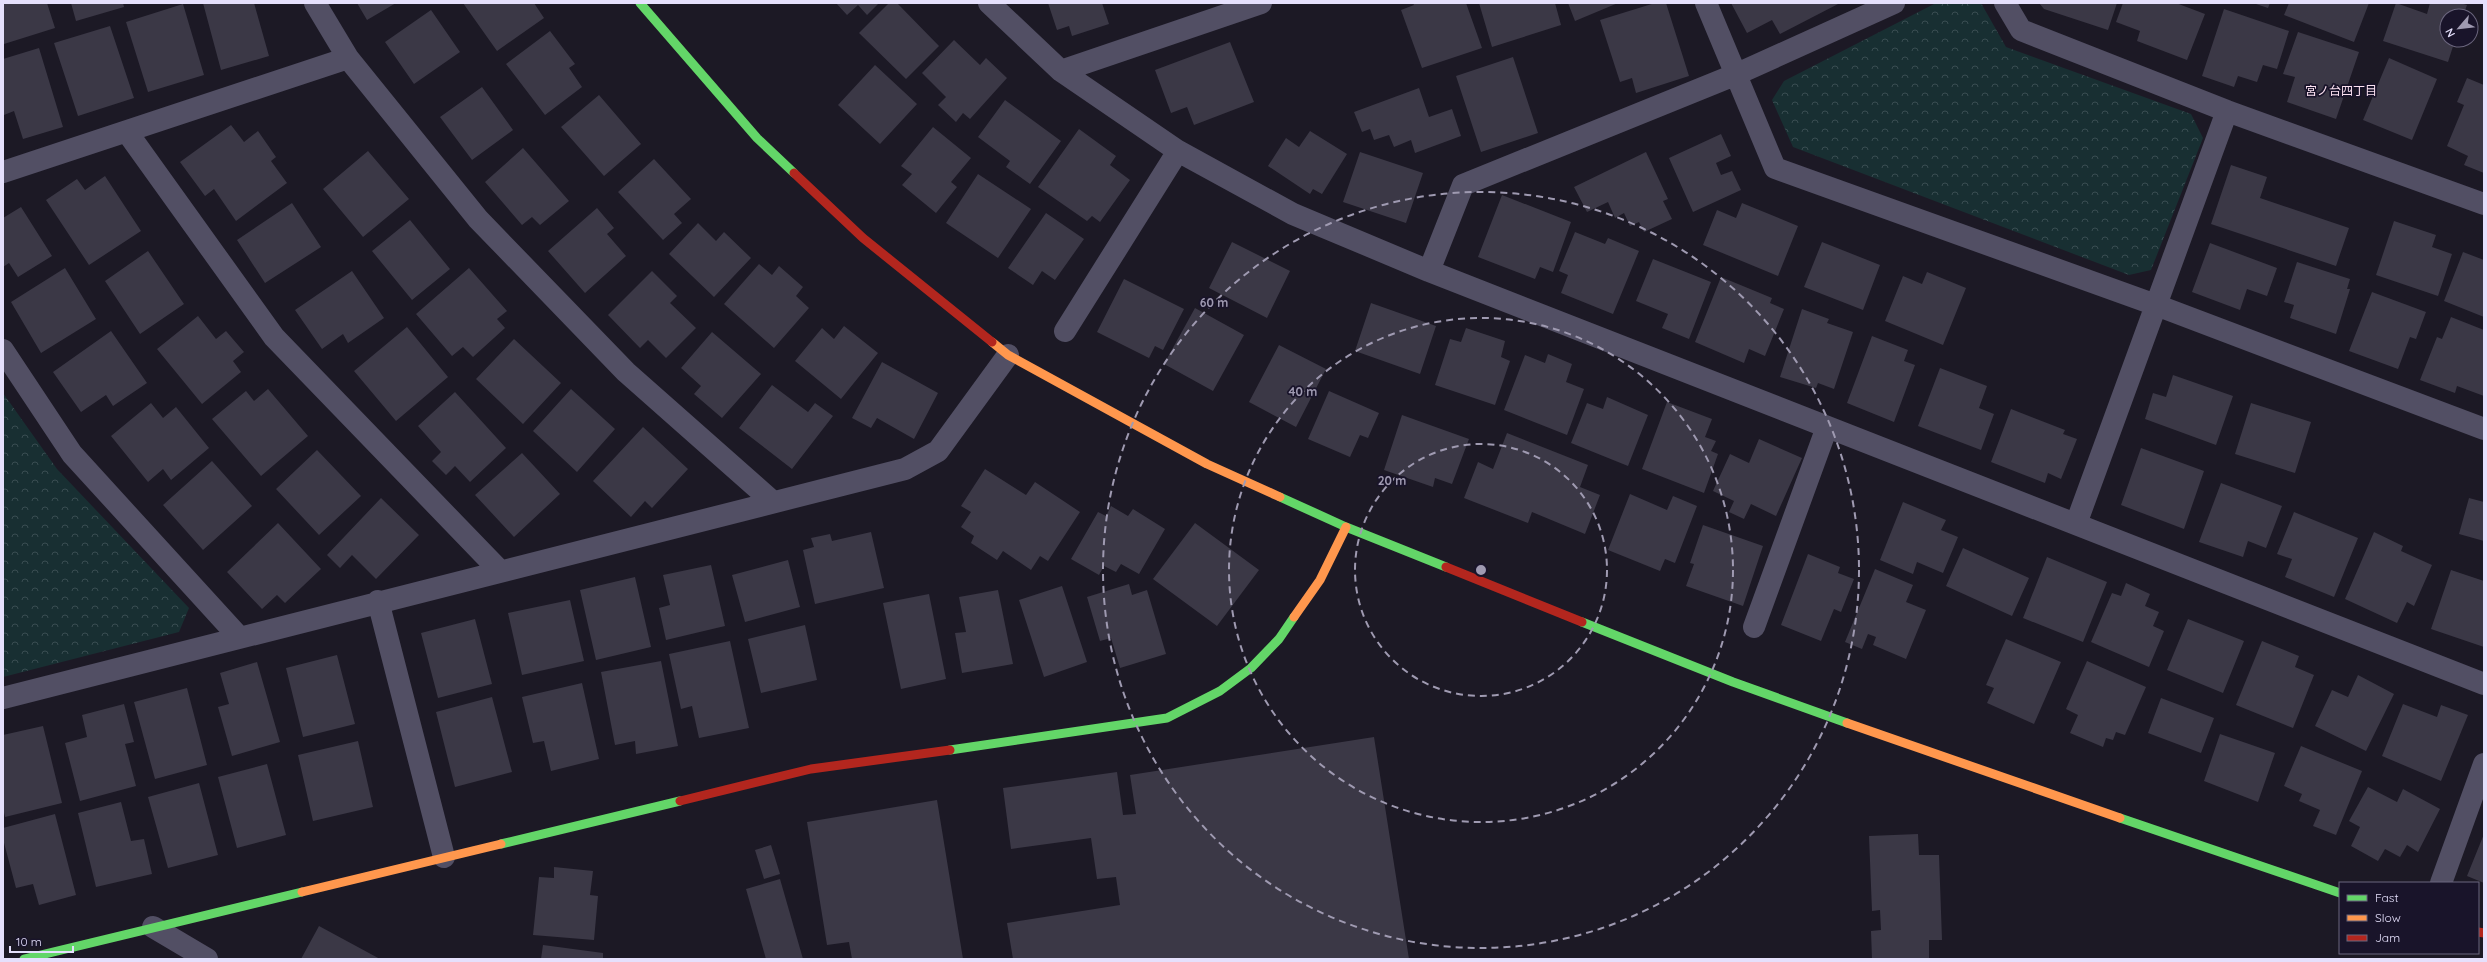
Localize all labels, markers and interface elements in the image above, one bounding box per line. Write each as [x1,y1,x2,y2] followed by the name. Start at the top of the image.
[2439,8,2479,48] north arrow
[2442,26,2458,40] text: N
[2305,83,2377,98] district label: 宮ノ台四丁目
[1200,295,1228,310] text: 60 m
[1289,384,1317,399] text: 40 m
[1378,473,1406,488] text: 20 m
[1474,563,1488,577] centre of rings
[2339,882,2479,954] legend
[2375,890,2399,905] text: Fast
[2375,910,2401,925] text: Slow
[10,928,73,954] scale bar
[2375,930,2400,945] text: Jam
[16,934,42,949] text: 10 m

